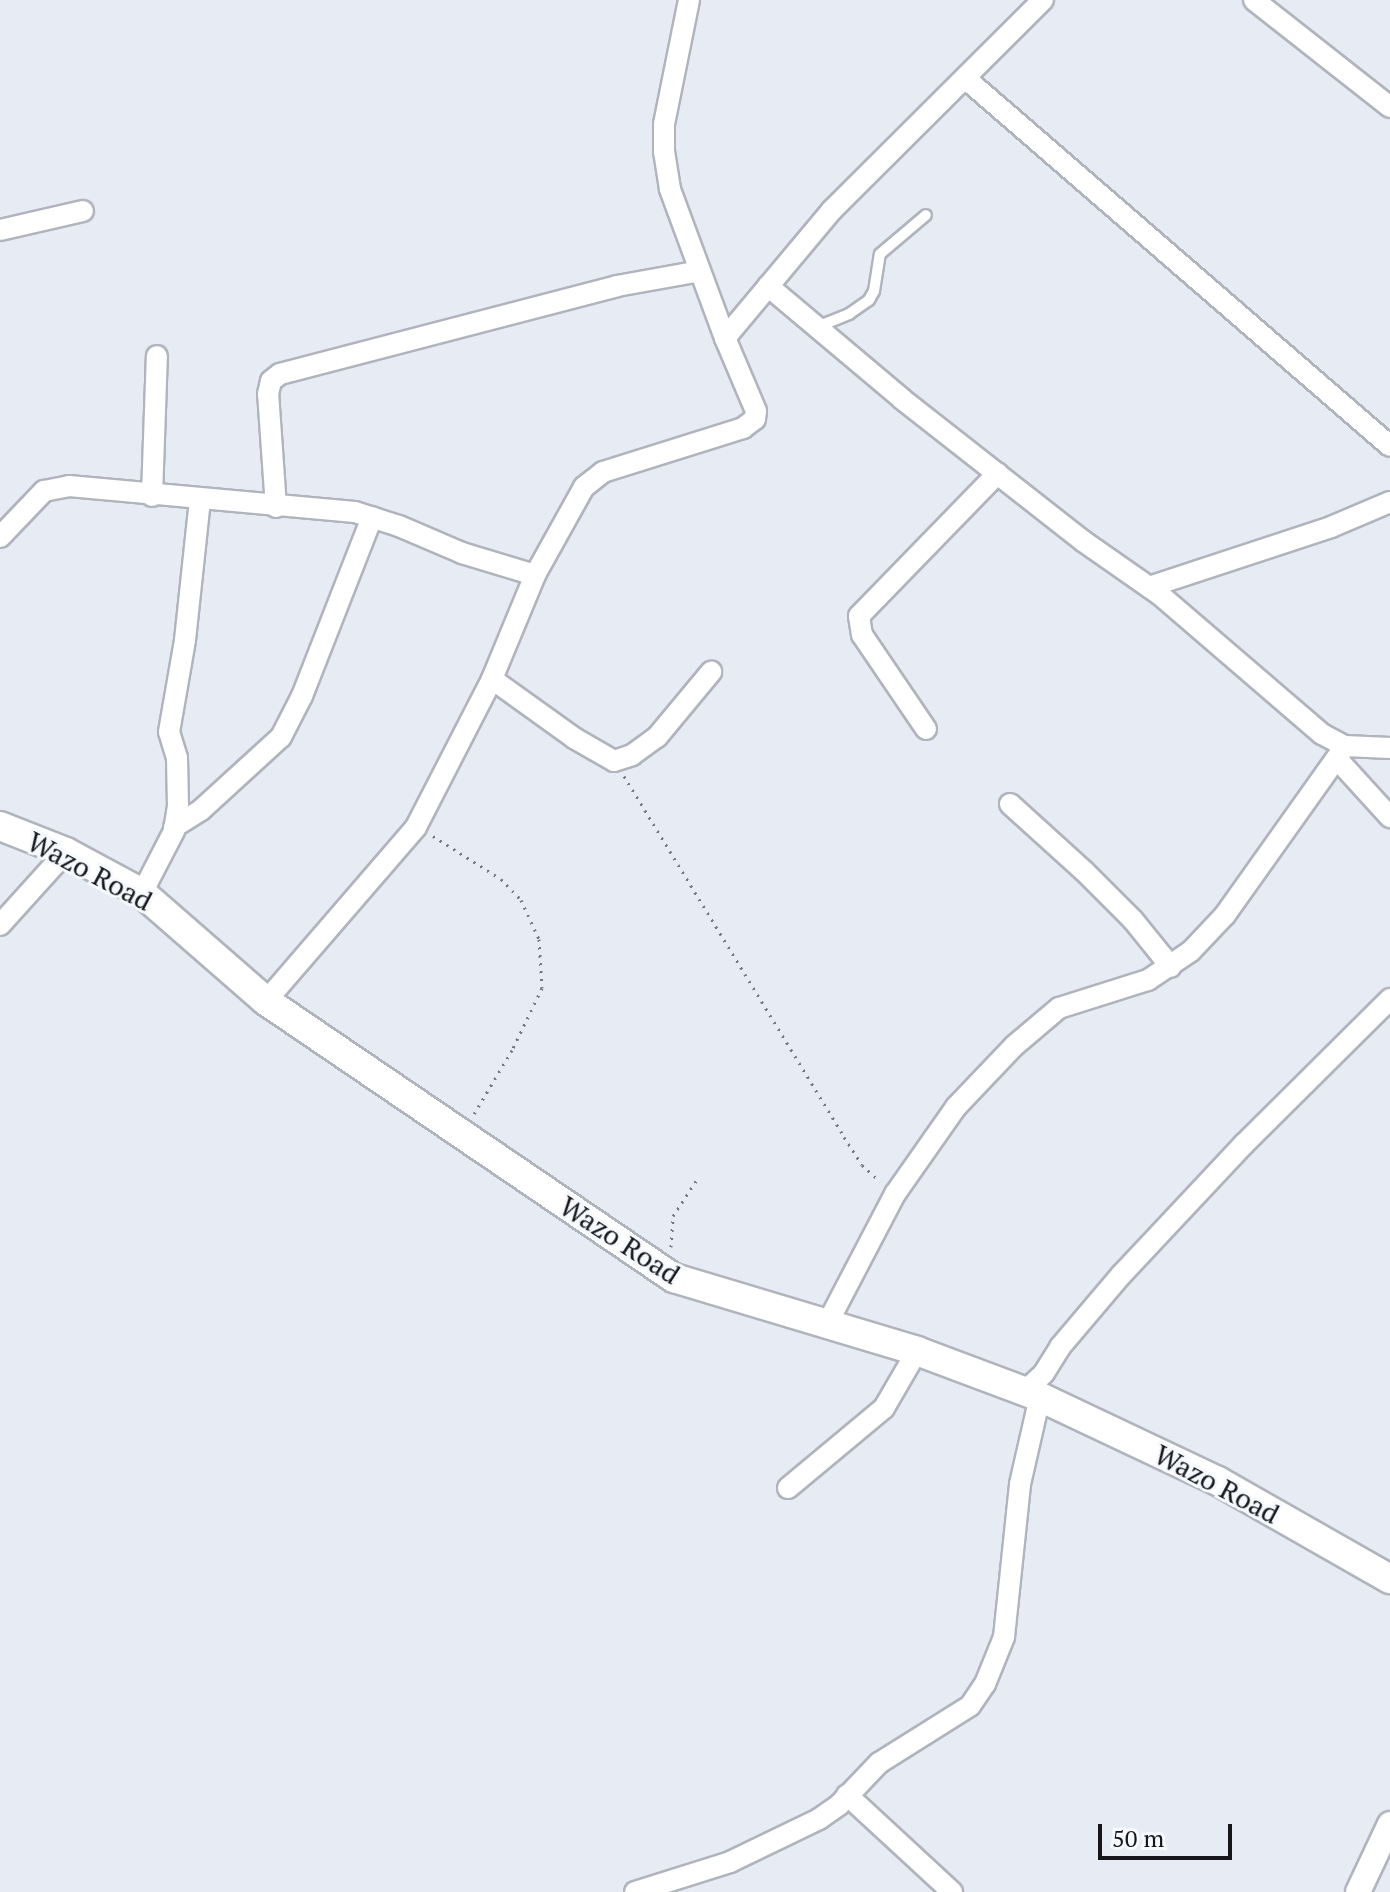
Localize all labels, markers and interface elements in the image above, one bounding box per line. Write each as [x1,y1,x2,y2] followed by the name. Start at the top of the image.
[22,824,158,918] street label: Wazo Road
[554,1189,686,1291] street label: Wazo Road
[1149,1437,1285,1531] street label: Wazo Road
[1102,1808,1236,1858] scale bar
[1112,1822,1164,1854] text: 50 m

